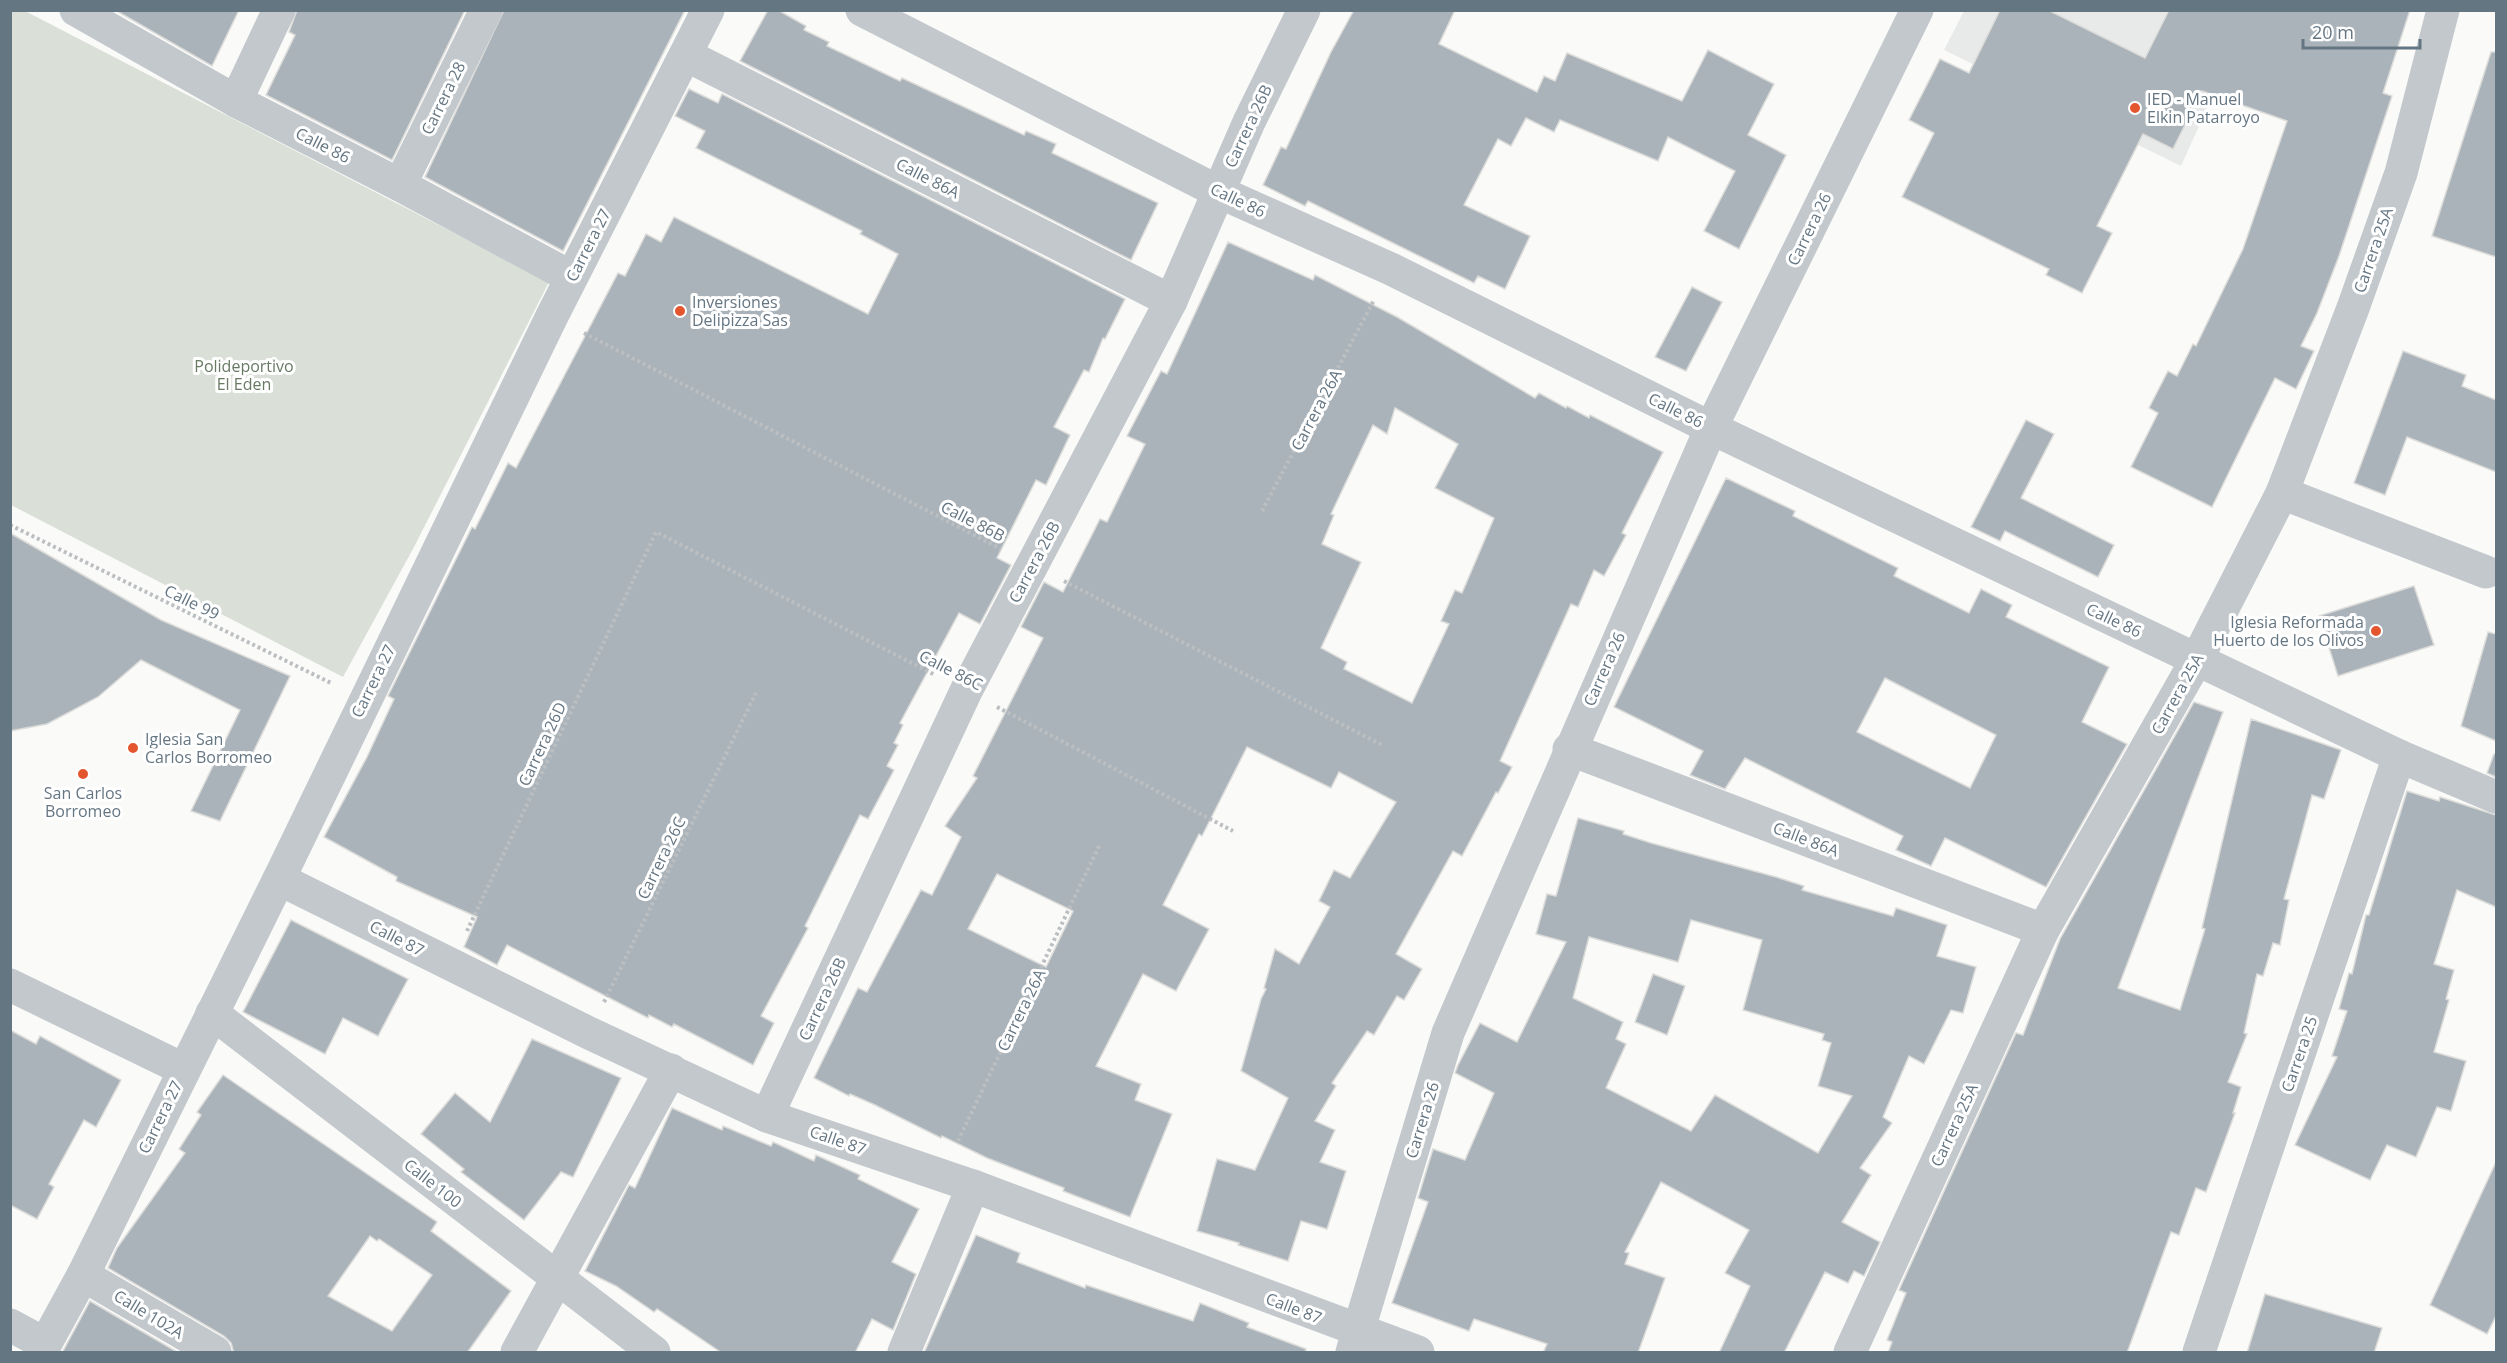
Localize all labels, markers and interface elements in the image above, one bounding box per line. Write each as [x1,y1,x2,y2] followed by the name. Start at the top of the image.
[2303,12,2420,50] scale bar
[2312,20,2354,44] text: 20 m
[416,58,470,138] street label: Carrera 28
[1219,81,1277,171] street label: Carrera 26B
[2147,88,2260,128] place label: IED - Manuel Elkin Patarroyo
[2128,101,2142,115] marker: IED - Manuel Elkin Patarroyo
[292,122,354,168] street label: Calle 86
[892,153,964,204] street label: Calle 86A
[1207,178,1269,222] street label: Calle 86
[1782,189,1836,269] street label: Carrera 26
[2348,203,2398,296] street label: Carrera 25A
[560,205,616,285] street label: Carrera 27
[692,291,788,331] place label: Inversiones Delipizza Sas
[673,304,687,318] marker: Inversiones Delipizza Sas
[194,355,294,395] park label: Polideportivo El Eden
[1285,365,1347,454] street label: Carrera 26A
[1645,387,1707,433] street label: Calle 86
[937,496,1009,546] street label: Calle 86B
[1003,517,1065,607] street label: Carrera 26B
[161,579,223,625] street label: Calle 99
[2083,598,2145,642] street label: Calle 86
[2213,611,2364,651] place label: Iglesia Reformada Huerto de los Olivos
[2369,624,2383,638] marker: Iglesia Reformada Huerto de los Olivos
[1578,628,1630,710] street label: Carrera 26
[346,641,400,721] street label: Carrera 27
[915,645,987,695] street label: Calle 86C
[2146,649,2209,738] street label: Carrera 25A
[513,698,571,790] street label: Carrera 26D
[145,728,272,768] place label: Iglesia San Carlos Borromeo
[126,741,140,755] marker: Iglesia San Carlos Borromeo
[76,767,90,781] marker: San Carlos Borromeo
[44,782,122,822] place label: San Carlos Borromeo
[632,813,690,903] street label: Carrera 26C
[1770,816,1843,862] street label: Calle 86A
[366,915,428,961] street label: Calle 87
[793,954,851,1044] street label: Carrera 26B
[992,964,1051,1055] street label: Carrera 26A
[2276,1013,2322,1095] street label: Carrera 25
[133,1077,187,1157] street label: Carrera 27
[1400,1079,1444,1161] street label: Carrera 26
[1925,1079,1983,1170] street label: Carrera 25A
[807,1120,869,1160] street label: Calle 87
[400,1154,466,1212] street label: Calle 100
[110,1285,189,1344] street label: Calle 102A
[1263,1287,1325,1329] street label: Calle 87

